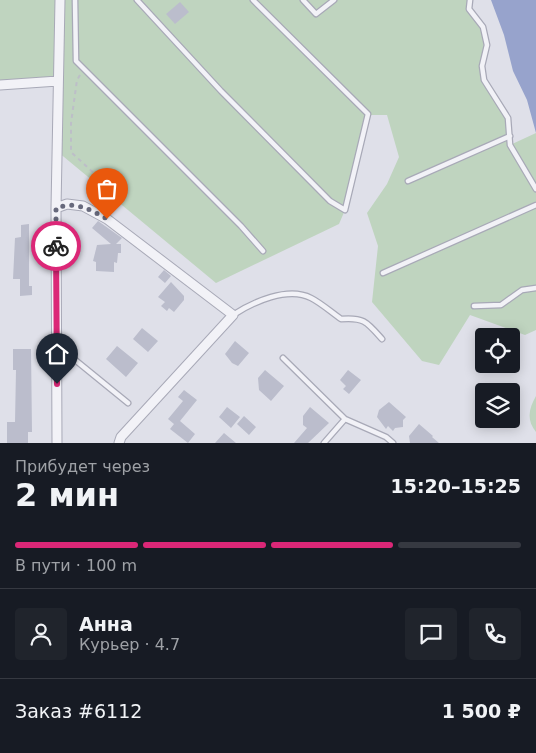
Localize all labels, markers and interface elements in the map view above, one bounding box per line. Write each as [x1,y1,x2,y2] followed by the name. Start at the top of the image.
[86,168,128,219] pin
[93,175,121,203] icon: bag
[31,221,81,271] courier
[42,232,70,260] icon: bike
[475,328,520,428] map controls
[475,328,520,373] button: locate
[36,333,78,384] pin
[43,340,71,368] icon: home
[475,383,520,428] button: layers
[15,457,150,476] text: Прибудет через
[391,475,521,497] text: 15:20–15:25
[15,476,119,514] text: 2 мин
[15,556,137,575] text: В пути · 100 m
[15,608,67,660] button: person
[405,608,457,660] button: chat
[469,608,521,660] button: phone
[79,613,133,635] text: Анна
[79,635,180,654] text: Курьер · 4.7
[15,700,142,722] text: Заказ #6112
[442,700,521,722] text: 1 500 ₽

